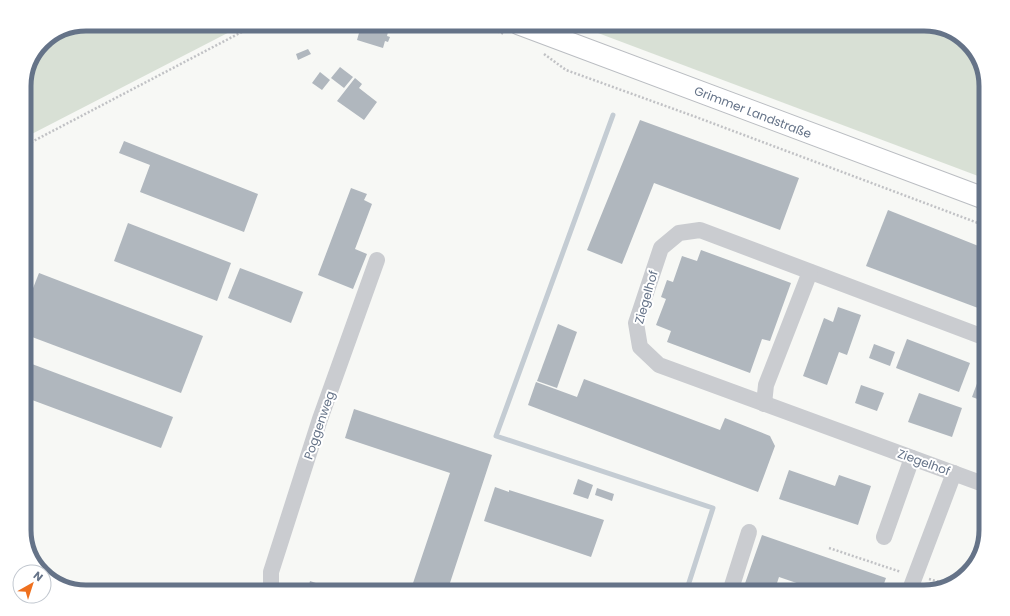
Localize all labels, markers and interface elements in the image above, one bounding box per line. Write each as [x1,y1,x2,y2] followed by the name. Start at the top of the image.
[692,82,814,142] street label: Grimmer Landstraße
[630,268,662,326] street label: Ziegelhof
[299,388,339,462] street label: Poggenweg
[895,445,953,479] street label: Ziegelhof
[12,564,52,604] north arrow
[30,567,47,585] text: N

